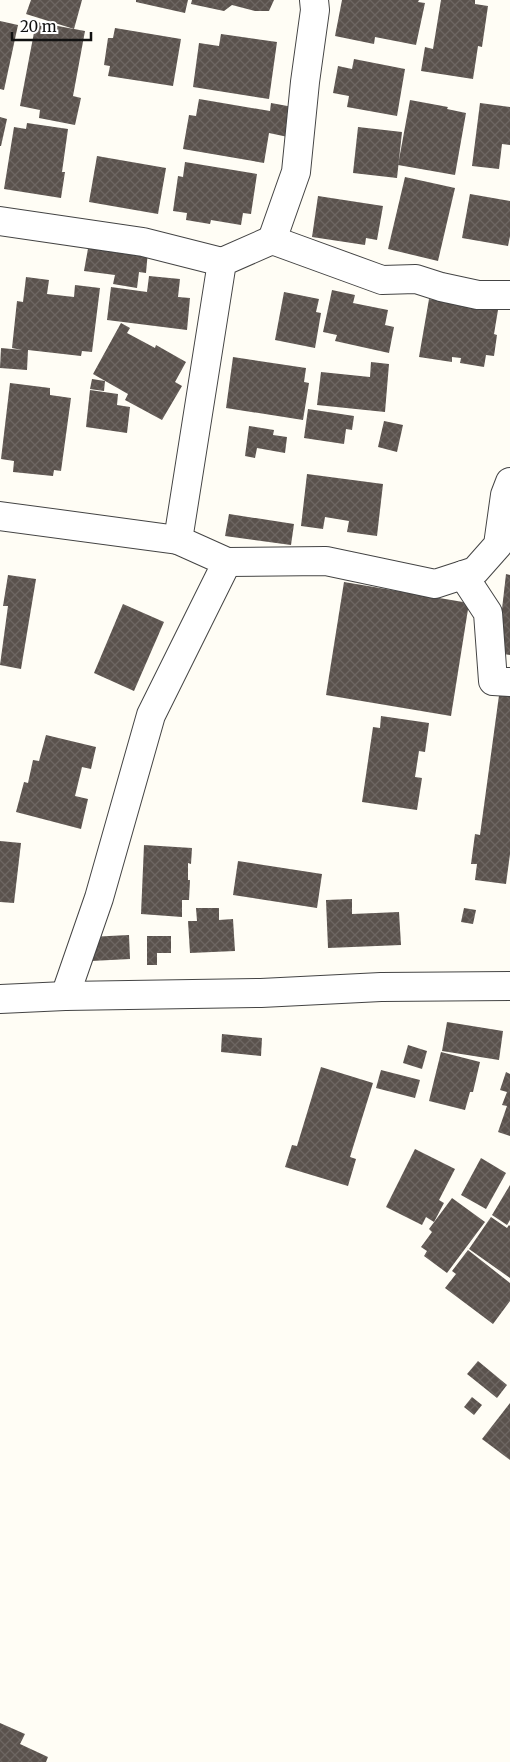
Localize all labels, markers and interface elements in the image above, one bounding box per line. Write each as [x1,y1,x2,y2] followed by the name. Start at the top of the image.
[12,10,91,42] scale bar
[20,17,57,36] text: 20 m

